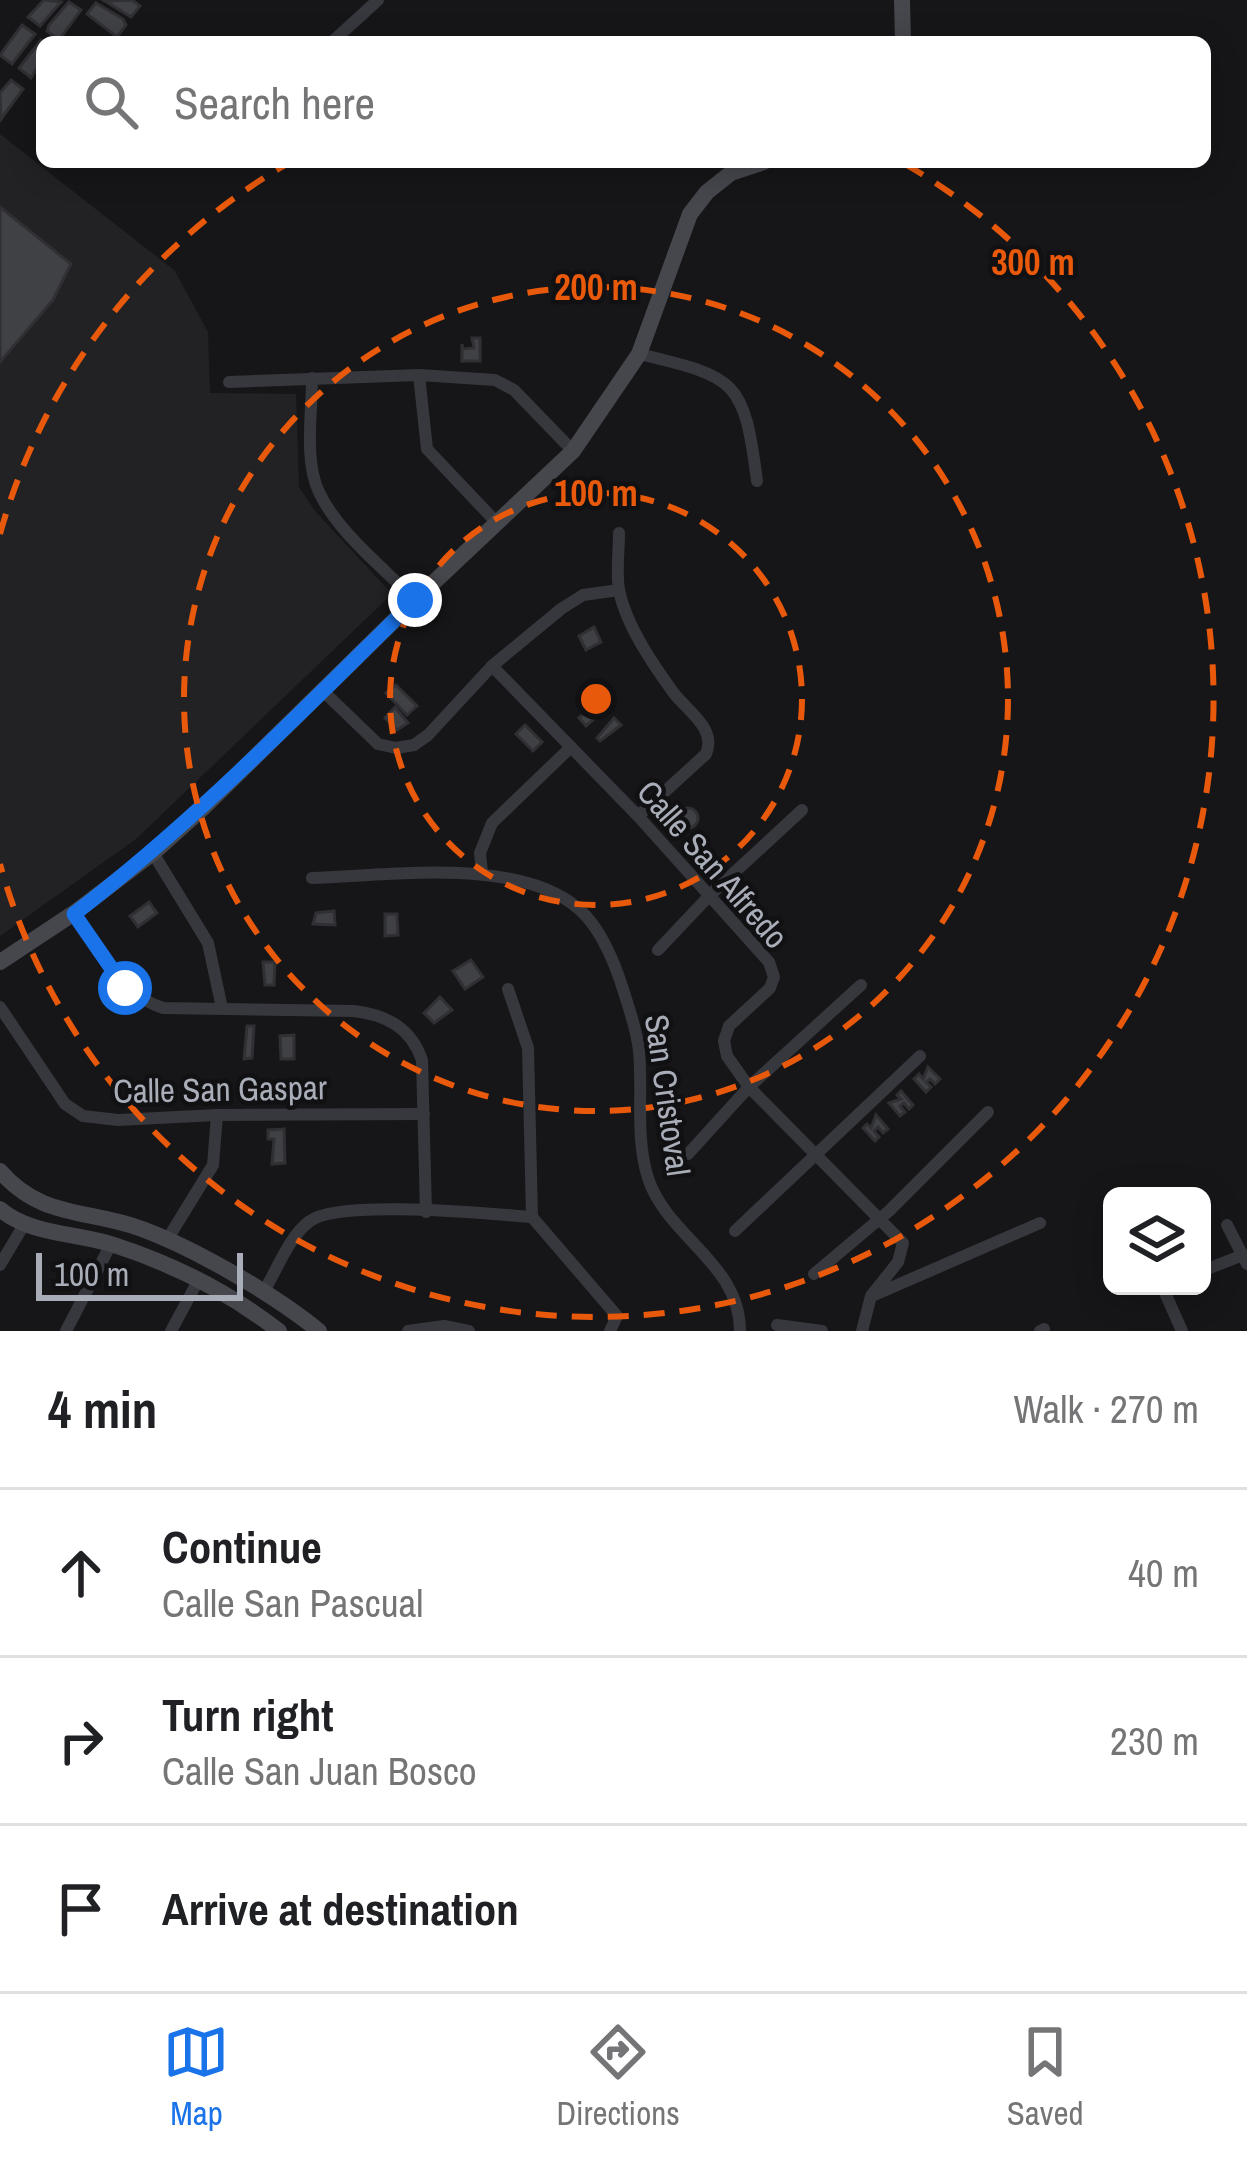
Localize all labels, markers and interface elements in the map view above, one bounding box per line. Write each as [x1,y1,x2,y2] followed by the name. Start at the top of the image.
[36,36,1211,168] search box
[78,69,144,135] icon: search
[174,72,375,133] text: Search here
[991,238,1075,286] text: 300 m
[554,263,638,311] text: 200 m
[554,469,638,517] text: 100 m
[388,573,442,627] route end
[575,678,617,720] centre of rings
[628,771,798,957] street label: Calle San Alfredo
[98,961,152,1015] route start
[635,1012,701,1178] street label: San Cristoval
[113,1065,327,1113] street label: Calle San Gaspar
[1103,1187,1211,1295] map controls
[1103,1187,1211,1295] button: layers
[36,1247,243,1300] scale bar
[54,1252,129,1296] text: 100 m
[48,1375,157,1444] text: 4 min
[1014,1383,1199,1435] text: Walk · 270 m
[162,1516,322,1577] text: Continue
[48,1540,114,1606] icon: ahead
[1128,1547,1199,1599] text: 40 m
[162,1577,423,1629] text: Calle San Pascual
[162,1684,334,1745] text: Turn right
[48,1708,114,1774] icon: right
[1110,1715,1199,1767] text: 230 m
[162,1745,477,1797] text: Calle San Juan Bosco
[48,1876,114,1942] icon: arrive
[162,1878,519,1939] text: Arrive at destination
[163,2019,229,2135] tab: Map
[556,2019,680,2135] tab: Directions
[1007,2019,1083,2135] tab: Saved

